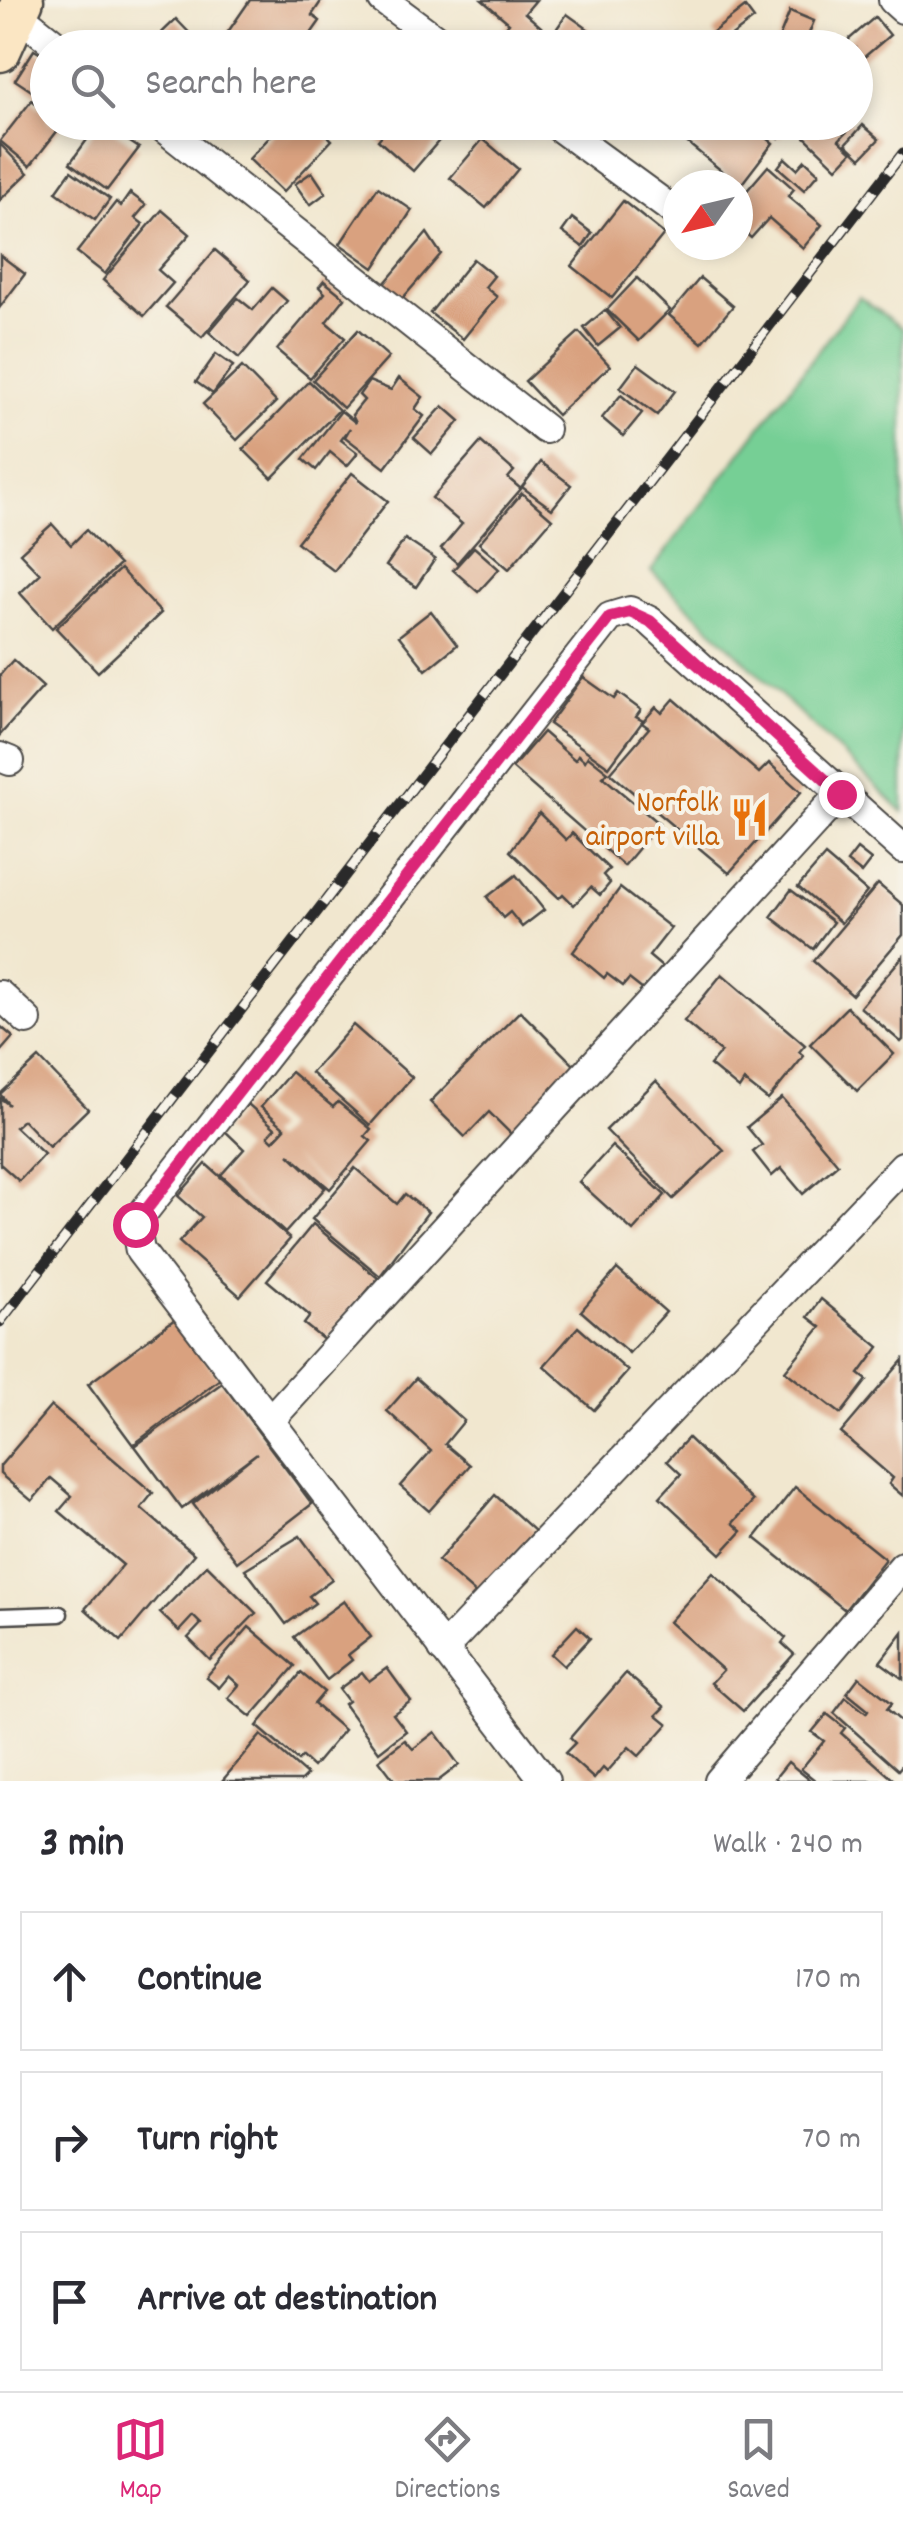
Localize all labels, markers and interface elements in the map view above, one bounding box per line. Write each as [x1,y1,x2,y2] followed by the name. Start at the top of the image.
[30,30,873,140] search box
[65,58,120,113] icon: search
[145,58,317,113] text: Search here
[663,170,753,260] north arrow
[819,772,865,818] route end
[586,784,720,861] place label: Norfolk airport villa
[728,797,770,839] restaurant icon: Norfolk airport villa
[113,1202,159,1248] route start
[40,1816,124,1876] text: 3 min
[713,1823,863,1869] text: Walk · 240 m
[42,1954,97,2009] icon: ahead
[137,1954,262,2009] text: Continue
[795,1958,861,2004] text: 170 m
[42,2114,97,2169] icon: right
[137,2114,278,2169] text: Turn right
[802,2118,861,2164] text: 70 m
[42,2274,97,2329] icon: arrive
[137,2274,437,2329] text: Arrive at destination
[113,2412,168,2512] tab: Map
[395,2412,501,2512] tab: Directions
[727,2412,790,2512] tab: Saved

